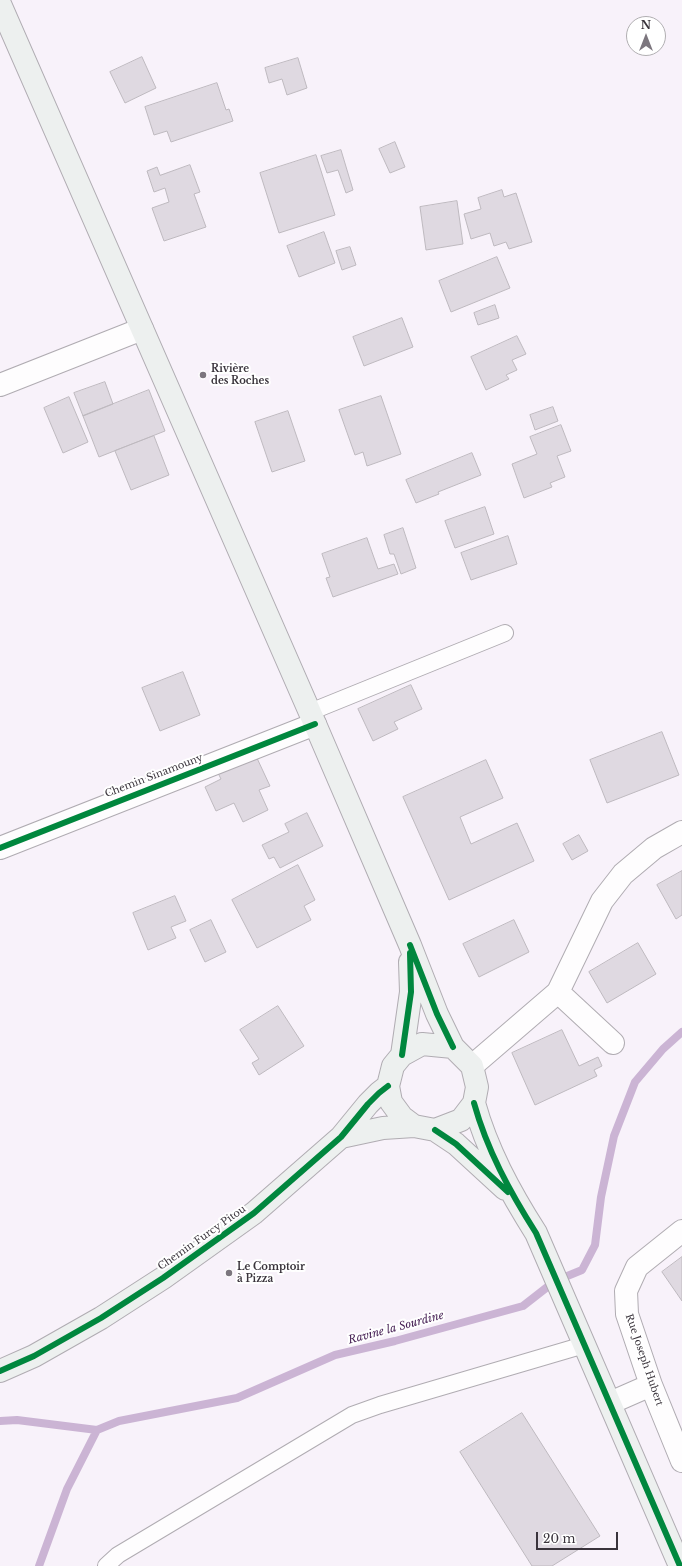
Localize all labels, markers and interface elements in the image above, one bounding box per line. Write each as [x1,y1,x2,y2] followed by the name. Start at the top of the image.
[626,16,666,56] north arrow
[641,18,651,32] text: N
[211,363,269,386] place label: Rivière des Roches
[198,370,208,380] marker: Rivière des Roches
[103,752,205,800] street label: Chemin Sinamouny
[156,1203,248,1273] street label: Chemin Furcy Pitou
[237,1261,305,1284] place label: Le Comptoir à Pizza
[224,1268,234,1278] marker: Le Comptoir à Pizza
[347,1309,445,1347] water label: Ravine la Sourdine
[623,1312,665,1408] street label: Rue Joseph Hubert
[538,1524,620,1550] scale bar
[543,1531,575,1546] text: 20 m

